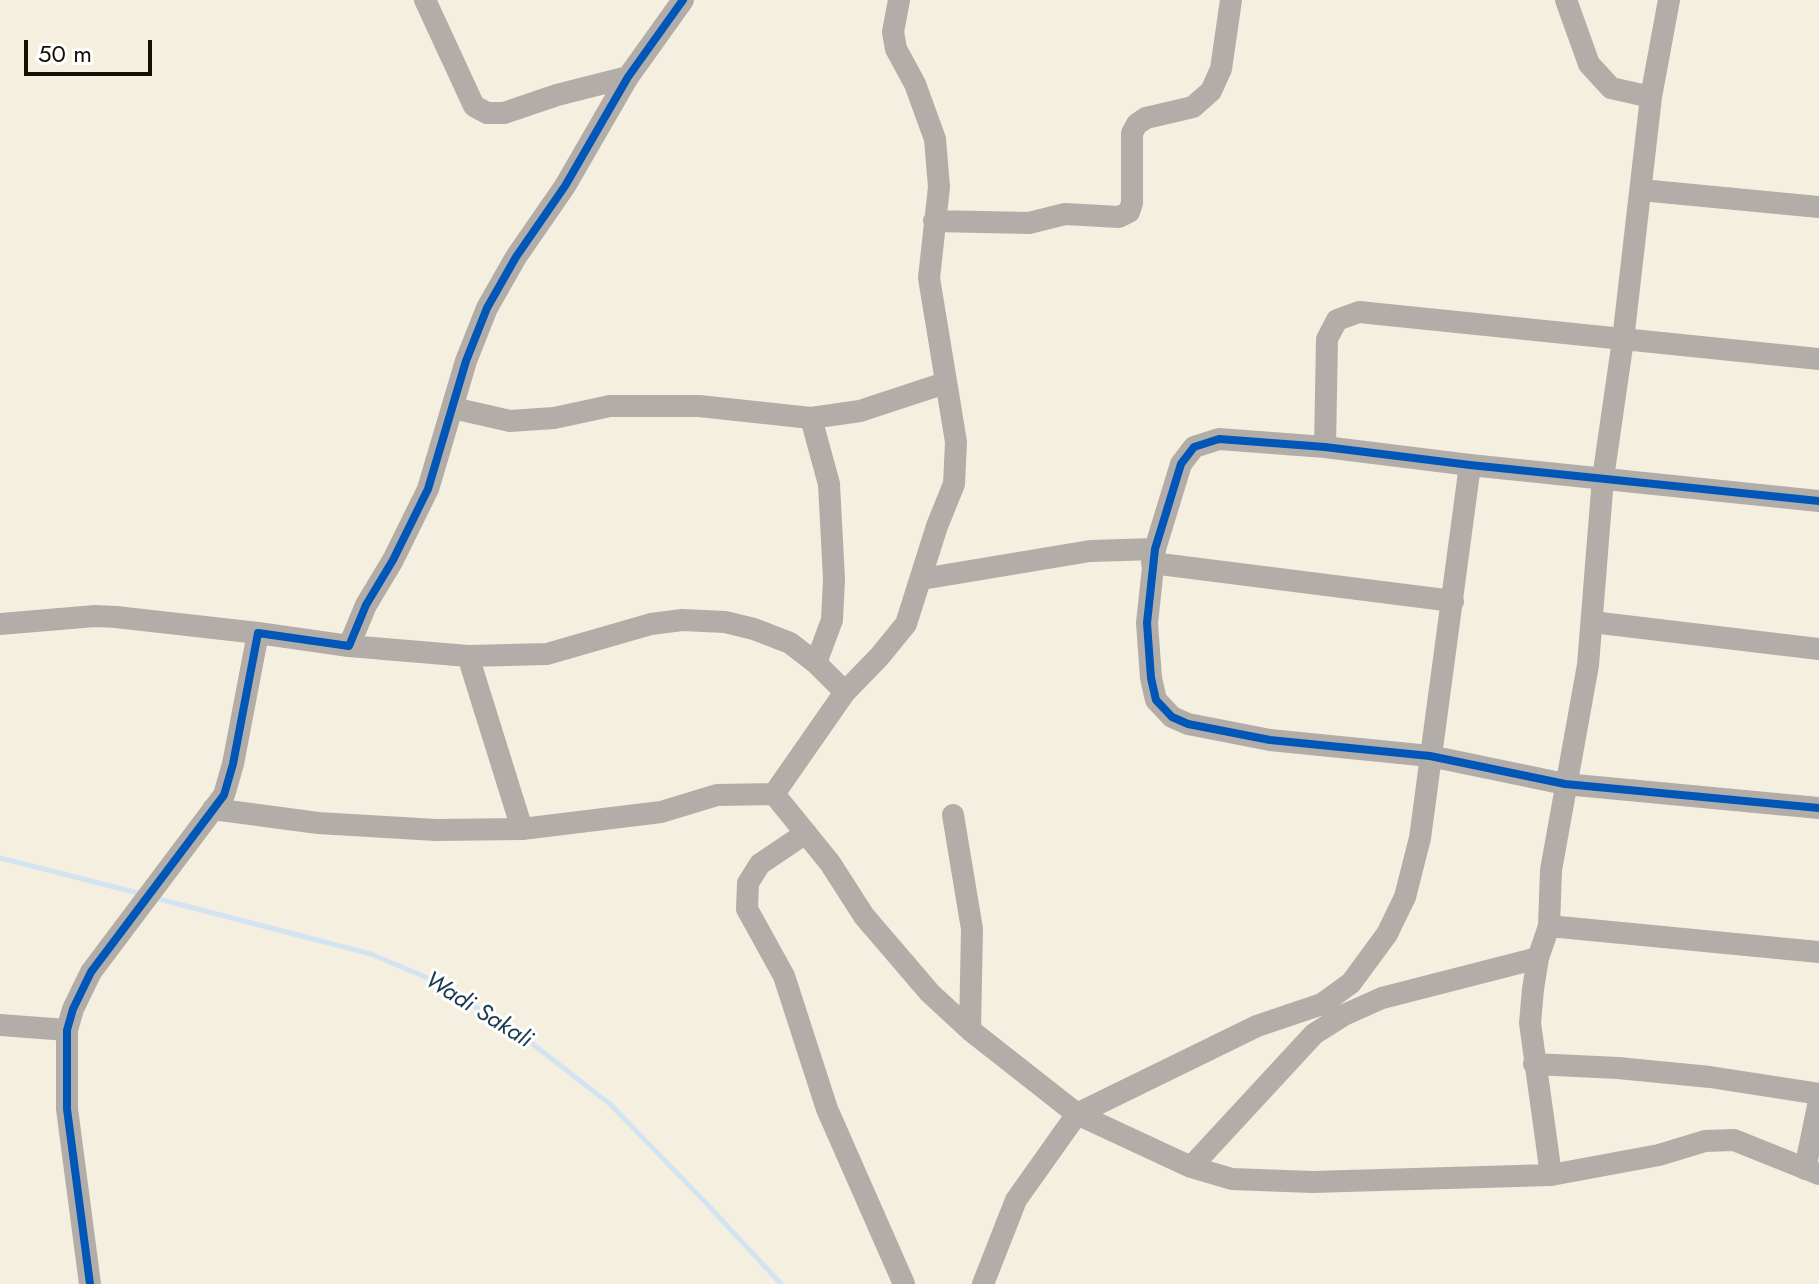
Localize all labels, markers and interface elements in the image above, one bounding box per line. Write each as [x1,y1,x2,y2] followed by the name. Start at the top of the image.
[28,24,156,74] scale bar
[38,36,92,71] text: 50 m
[419,967,537,1055] water label: Wadi Sakali

